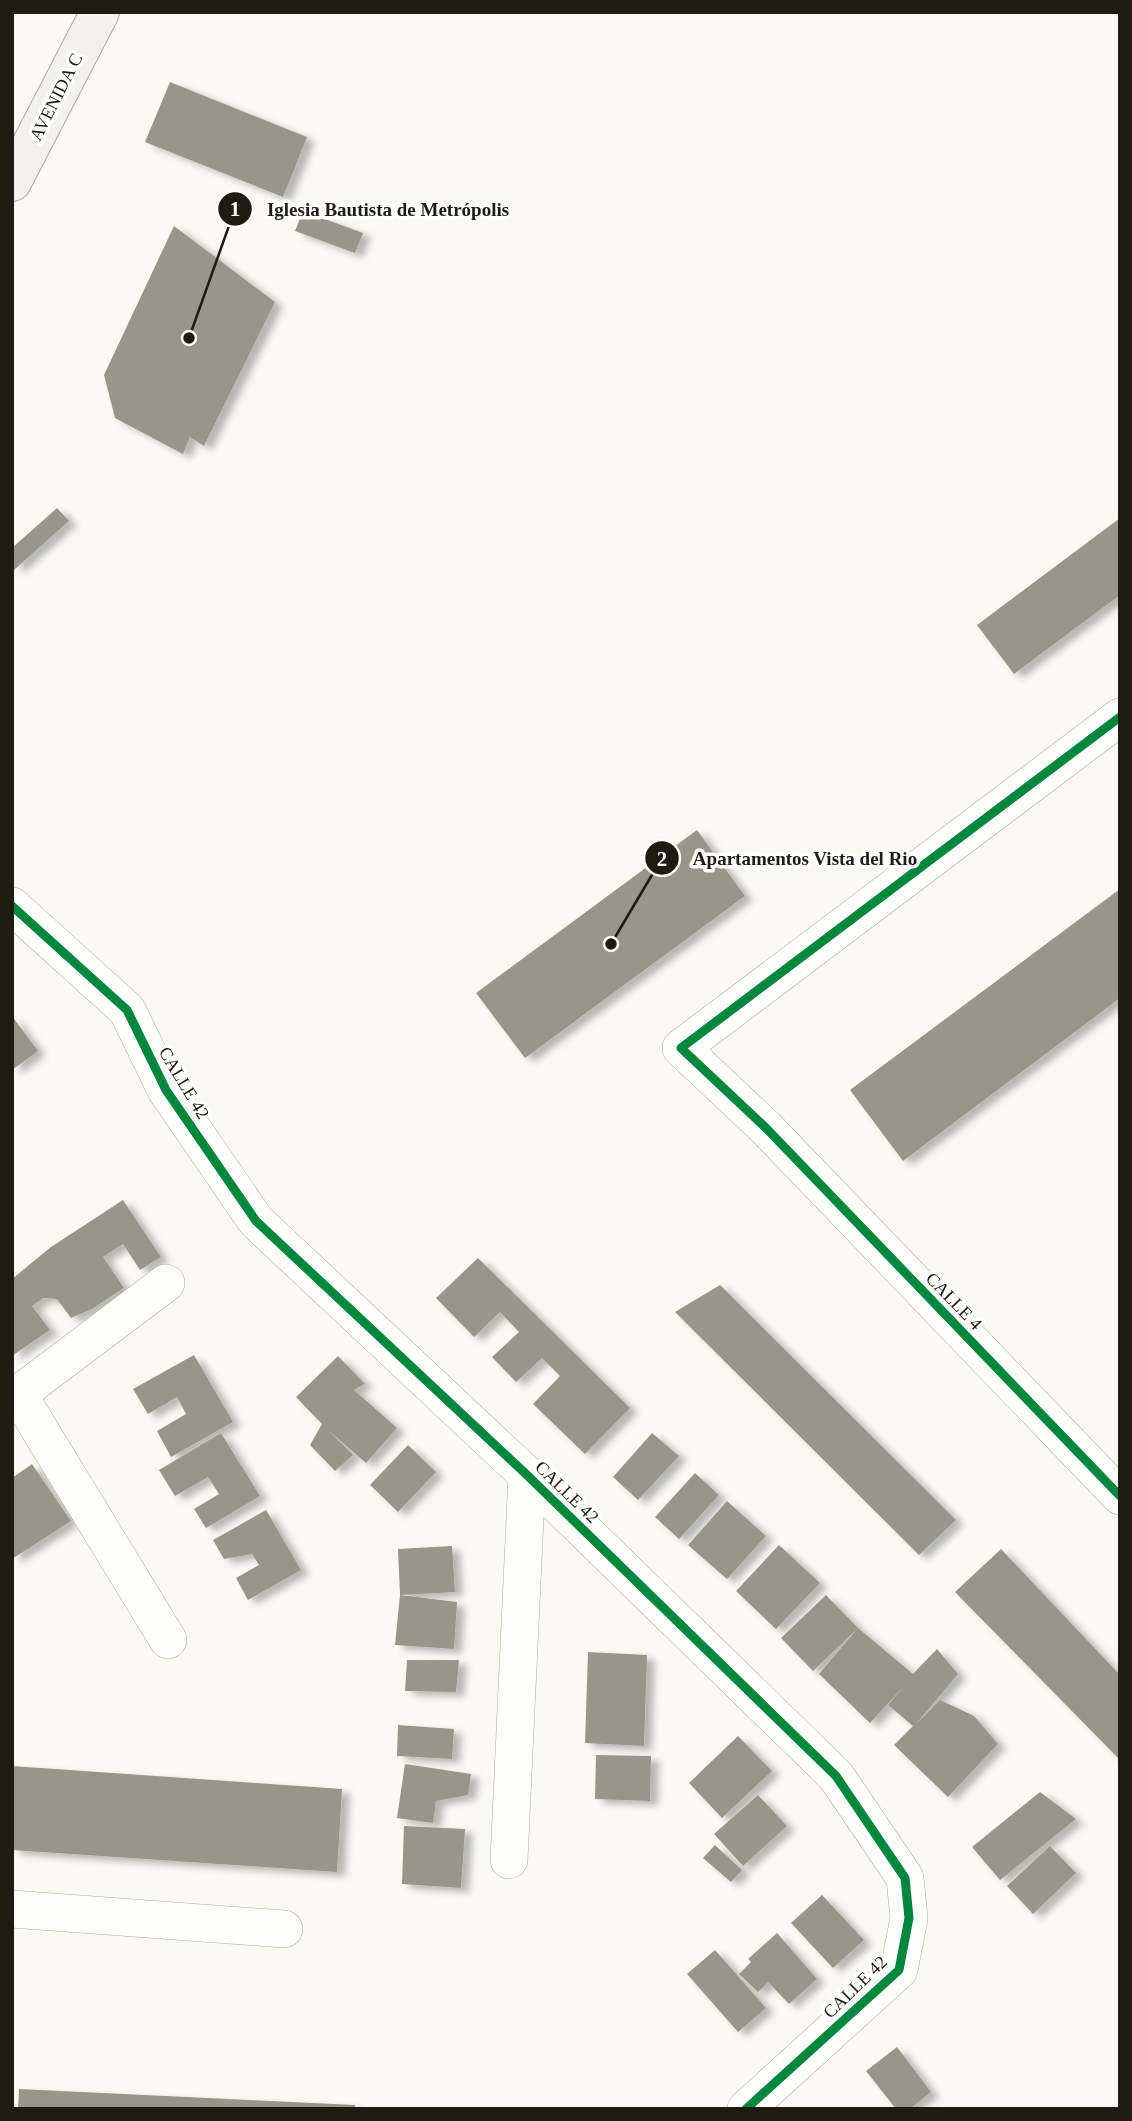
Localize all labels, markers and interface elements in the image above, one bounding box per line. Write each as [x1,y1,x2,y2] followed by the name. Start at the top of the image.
[25,50,87,144] street label: AVENIDA C
[218,189,523,229] callout: Iglesia Bautista de Metrópolis
[230,197,240,221] text: 1
[267,199,509,220] text: Iglesia Bautista de Metrópolis
[644,838,932,878] callout: Apartamentos Vista del Rio
[657,847,667,871] text: 2
[693,848,917,869] text: Apartamentos Vista del Rio
[155,1043,213,1123] street label: CALLE 42
[922,1268,986,1334] street label: CALLE 4
[531,1457,603,1527] street label: CALLE 42
[819,1952,891,2022] street label: CALLE 42

